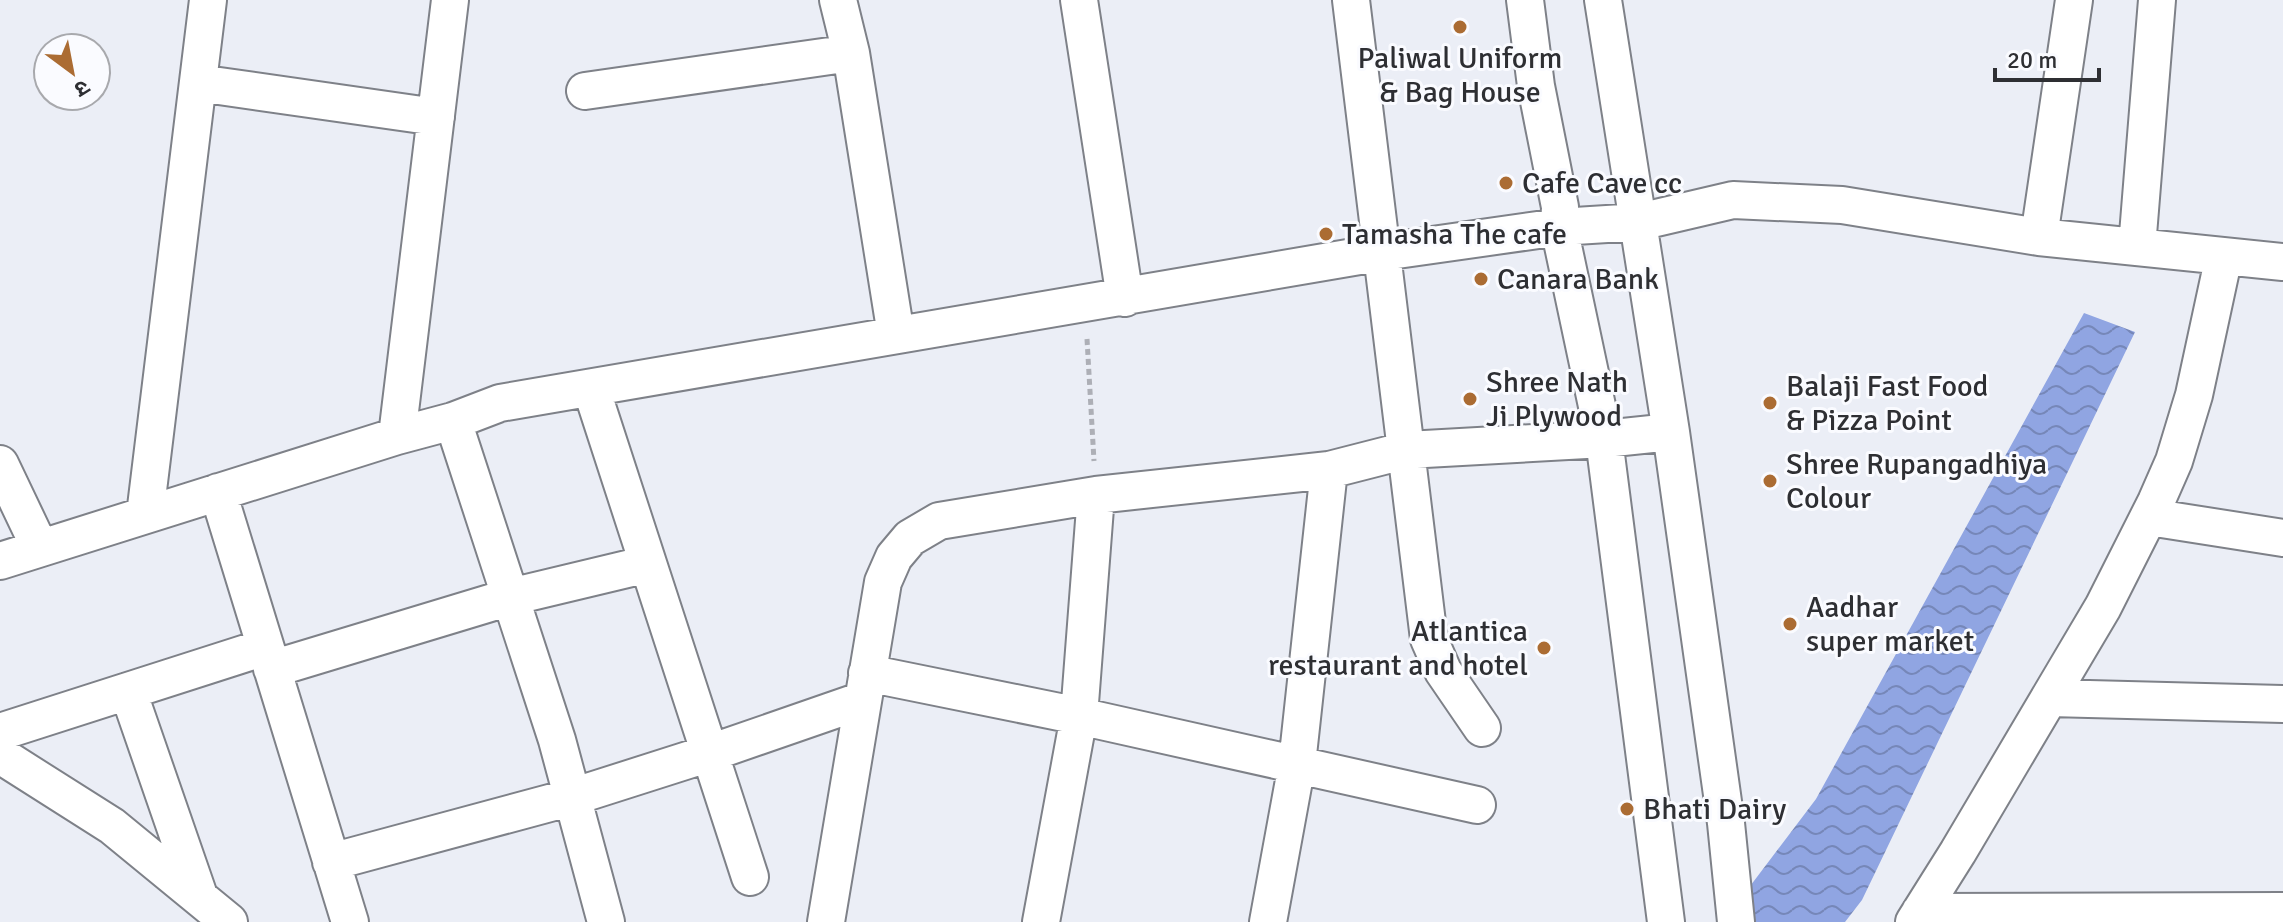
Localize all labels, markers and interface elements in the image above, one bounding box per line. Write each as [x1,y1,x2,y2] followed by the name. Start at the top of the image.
[1451,18,1469,36] marker: Paliwal Uniform & Bag House
[32,32,112,112] north arrow
[1995,32,2099,82] scale bar
[1358,40,1562,111] place label: Paliwal Uniform & Bag House
[2007,45,2057,75] text: 20 m
[69,74,95,104] text: उ
[1522,165,1682,202] place label: Cafe Cave cc
[1497,174,1515,192] marker: Cafe Cave cc
[1342,216,1567,253] place label: Tamasha The cafe
[1317,225,1335,243] marker: Tamasha The cafe
[1497,261,1659,298] place label: Canara Bank
[1472,270,1490,288] marker: Canara Bank
[1486,364,1628,435] place label: Shree Nath Ji Plywood
[1786,368,1989,439] place label: Balaji Fast Food & Pizza Point
[1461,390,1479,408] marker: Shree Nath Ji Plywood
[1761,394,1779,412] marker: Balaji Fast Food & Pizza Point
[1786,446,2047,517] place label: Shree Rupangadhiya Colour
[1761,472,1779,490] marker: Shree Rupangadhiya Colour
[1806,589,1974,660] place label: Aadhar super market
[1268,613,1528,684] place label: Atlantica restaurant and hotel
[1781,615,1799,633] marker: Aadhar super market
[1535,639,1553,657] marker: Atlantica restaurant and hotel
[1643,791,1786,828] place label: Bhati Dairy
[1618,800,1636,818] marker: Bhati Dairy

